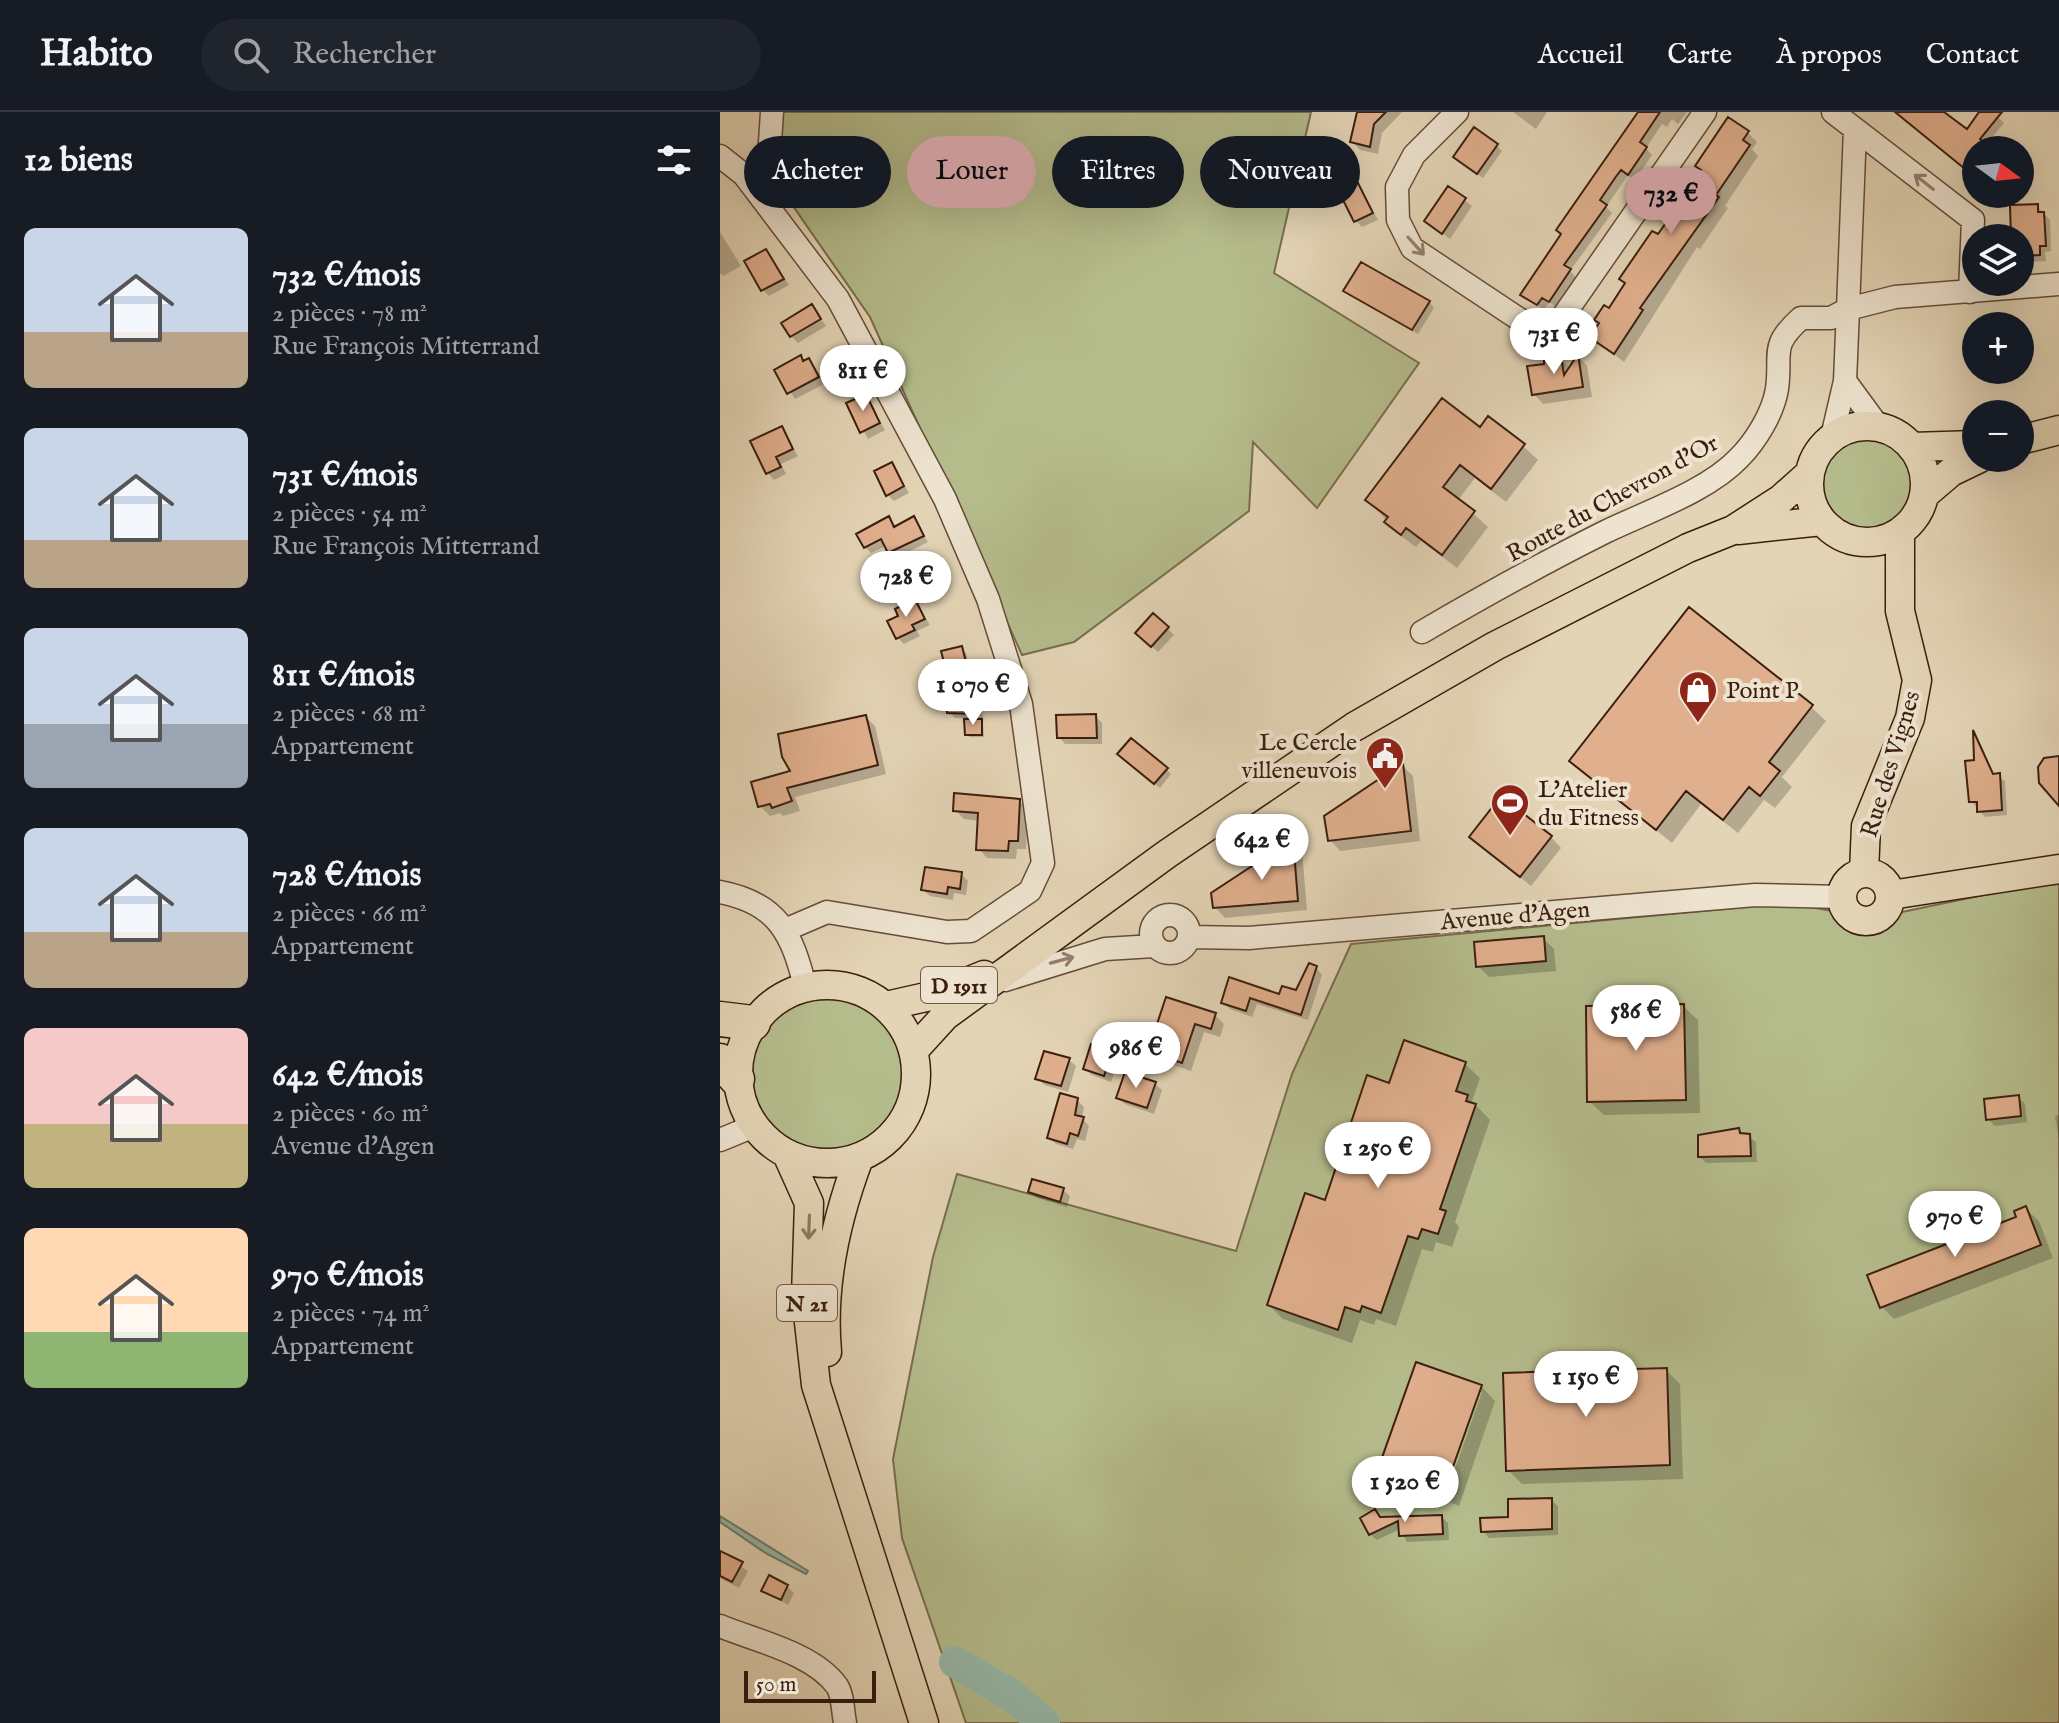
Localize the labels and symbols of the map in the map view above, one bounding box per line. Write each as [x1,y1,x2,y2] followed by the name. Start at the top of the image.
[1962,136,2034,208] north arrow
[1615,168,1727,236] pin: 732 €
[1913,174,1935,191] one-way arrow
[1406,235,1425,256] one-way arrow
[1498,308,1610,376] pin: 731 €
[807,345,919,413] pin: 811 €
[1501,428,1724,570] street label: Route du Chevron d'Or
[850,551,962,619] pin: 728 €
[899,659,1047,727] pin: 1 070 €
[1677,669,1719,724] shop icon: Point P
[1726,676,1799,707] place label: Point P
[1854,687,1928,842] street label: Rue des Vignes
[1241,728,1357,787] place label: Le Cercle villeneuvois
[1364,735,1406,790] public building icon: Le Cercle villeneuvois
[1538,775,1639,834] place label: L'Atelier du Fitness
[1489,782,1531,837] sports icon: L'Atelier du Fitness
[1206,814,1318,882] pin: 642 €
[1438,894,1591,939] street label: Avenue d'Agen
[1049,952,1075,967] one-way arrow
[921,967,997,1003] road number: D 1911
[1580,985,1692,1053] pin: 586 €
[1080,1022,1192,1090] pin: 986 €
[1304,1122,1452,1190] pin: 1 250 €
[1899,1191,2011,1259] pin: 970 €
[802,1213,817,1240] one-way arrow
[777,1285,837,1321] road number: N 21
[1512,1351,1660,1419] pin: 1 150 €
[1331,1456,1479,1524] pin: 1 520 €
[744,1667,876,1703] scale bar

